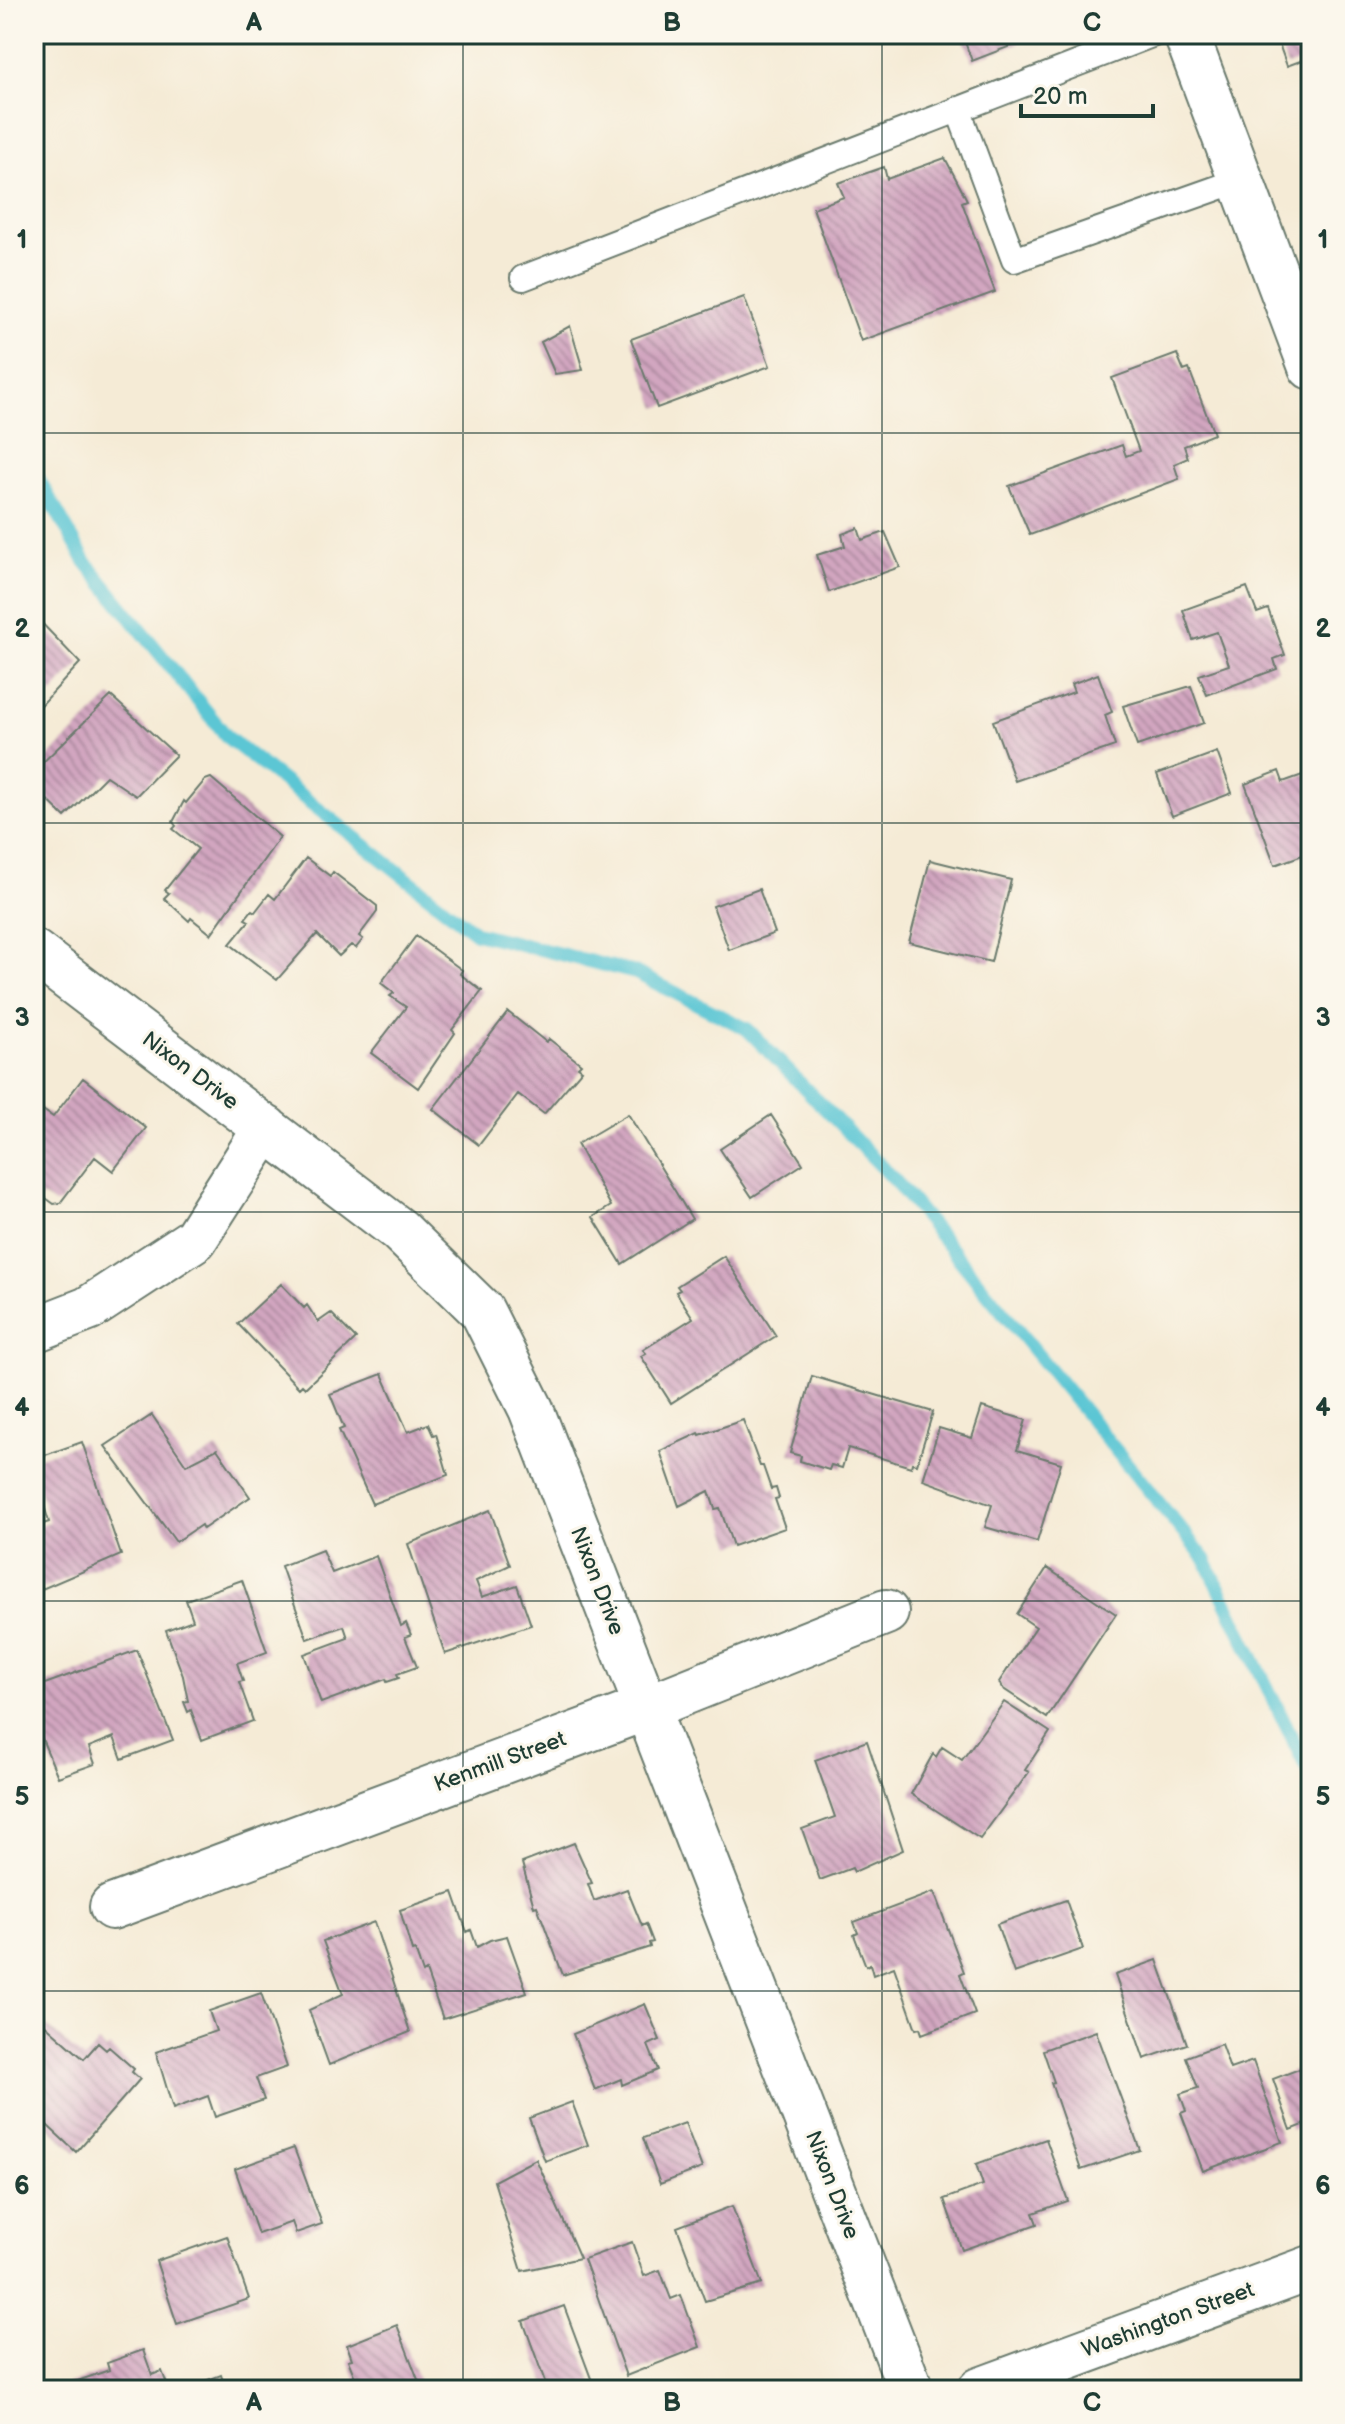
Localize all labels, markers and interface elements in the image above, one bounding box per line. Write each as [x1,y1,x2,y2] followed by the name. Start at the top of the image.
[245,8,262,39] text: A
[663,8,681,39] text: B
[1083,8,1101,39] text: C
[1021,68,1153,118] scale bar
[1033,82,1088,111] text: 20 m
[17,225,27,256] text: 1
[1318,225,1328,256] text: 1
[14,614,30,645] text: 2
[1315,614,1331,645] text: 2
[14,1003,30,1034] text: 3
[1315,1003,1331,1034] text: 3
[136,1026,244,1116] street label: Nixon Drive
[14,1393,30,1424] text: 4
[1315,1393,1331,1424] text: 4
[564,1523,630,1639] street label: Nixon Drive
[430,1726,570,1798] street label: Kenmill Street
[14,1782,30,1813] text: 5
[1315,1782,1331,1813] text: 5
[799,2127,865,2243] street label: Nixon Drive
[14,2171,30,2202] text: 6
[1315,2171,1331,2202] text: 6
[1078,2276,1258,2364] street label: Washington Street
[245,2388,262,2419] text: A
[663,2388,681,2419] text: B
[1083,2388,1101,2419] text: C

